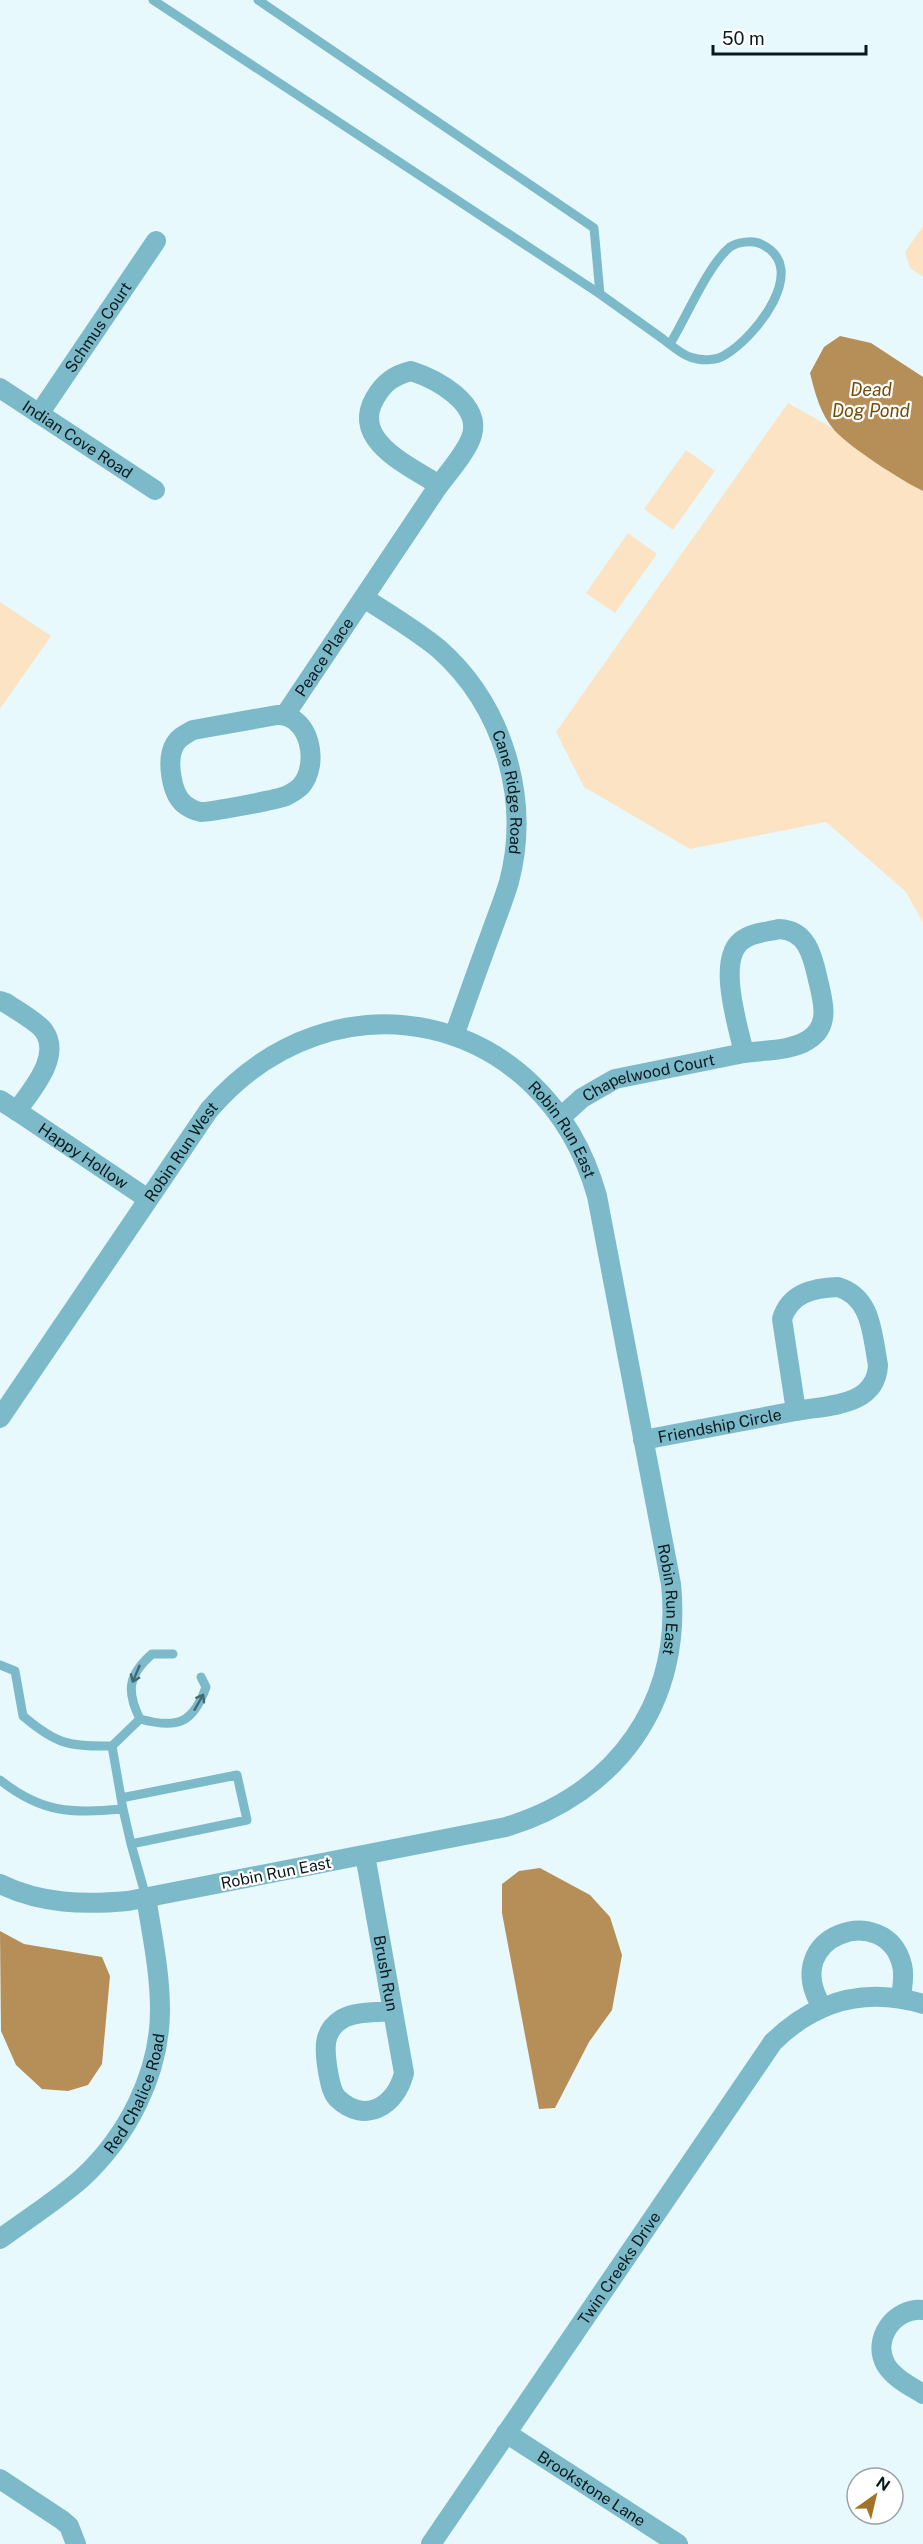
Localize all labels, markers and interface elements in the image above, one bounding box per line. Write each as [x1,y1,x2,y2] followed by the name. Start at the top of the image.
[713,18,866,56] scale bar
[722,28,765,49] text: 50 m
[60,278,135,376] street label: Schmus Court
[832,379,911,421] water label: Dead Dog Pond
[19,396,136,482] street label: Indian Cove Road
[291,614,357,700] street label: Peace Place
[488,727,526,855] street label: Cane Ridge Road
[579,1050,716,1105] street label: Chapelwood Court
[524,1077,600,1181] street label: Robin Run East
[140,1097,222,1205] street label: Robin Run West
[35,1119,132,1193] street label: Happy Hollow
[656,1404,783,1447] street label: Friendship Circle
[654,1542,682,1657] street label: Robin Run East
[129,1665,141,1683] one-way arrow
[193,1693,205,1710] one-way arrow
[219,1853,333,1893] street label: Robin Run East
[370,1934,402,2013] street label: Brush Run
[99,2032,168,2157] street label: Red Chalice Road
[574,2208,664,2328] street label: Twin Creeks Drive
[534,2446,649,2530] street label: Brookstone Lane
[845,2466,905,2526] north arrow
[873,2473,894,2495] text: N

